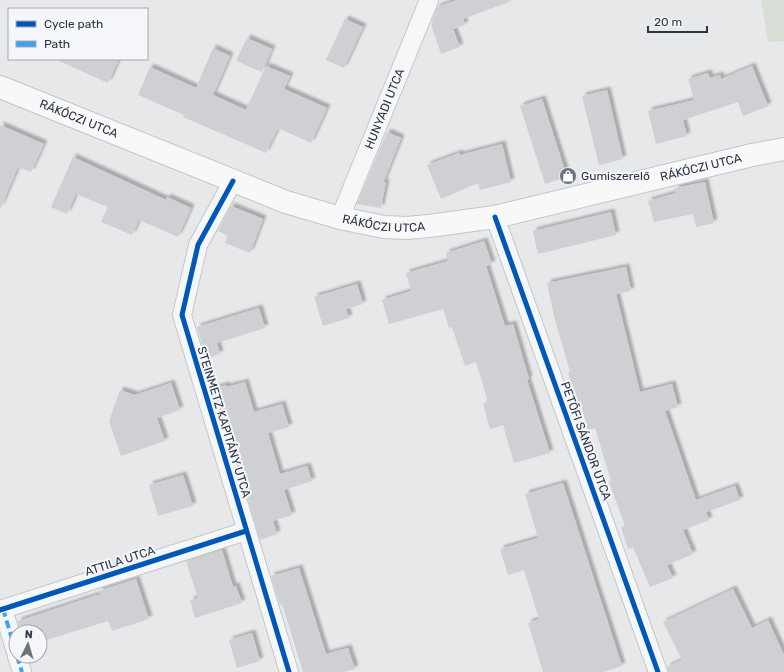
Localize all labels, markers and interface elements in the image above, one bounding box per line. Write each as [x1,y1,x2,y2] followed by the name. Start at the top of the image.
[8,8,148,60] legend
[648,8,707,34] scale bar
[654,15,682,29] text: 20 m
[44,17,103,31] text: Cycle path
[44,37,70,51] text: Path
[362,66,407,151] street label: HUNYADI UTCA
[38,97,120,141] street label: RÁKÓCZI UTCA
[659,151,743,184] street label: RÁKÓCZI UTCA
[558,166,578,186] shop icon: Gumiszerelő
[581,169,650,183] place label: Gumiszerelő
[341,212,426,235] street label: RÁKÓCZI UTCA
[194,345,254,499] street label: STEINMETZ KAPITÁNY UTCA
[558,380,614,502] street label: PETŐFI SÁNDOR UTCA
[83,543,157,579] street label: ATTILA UTCA
[8,624,48,664] north arrow
[24,628,33,641] text: N

